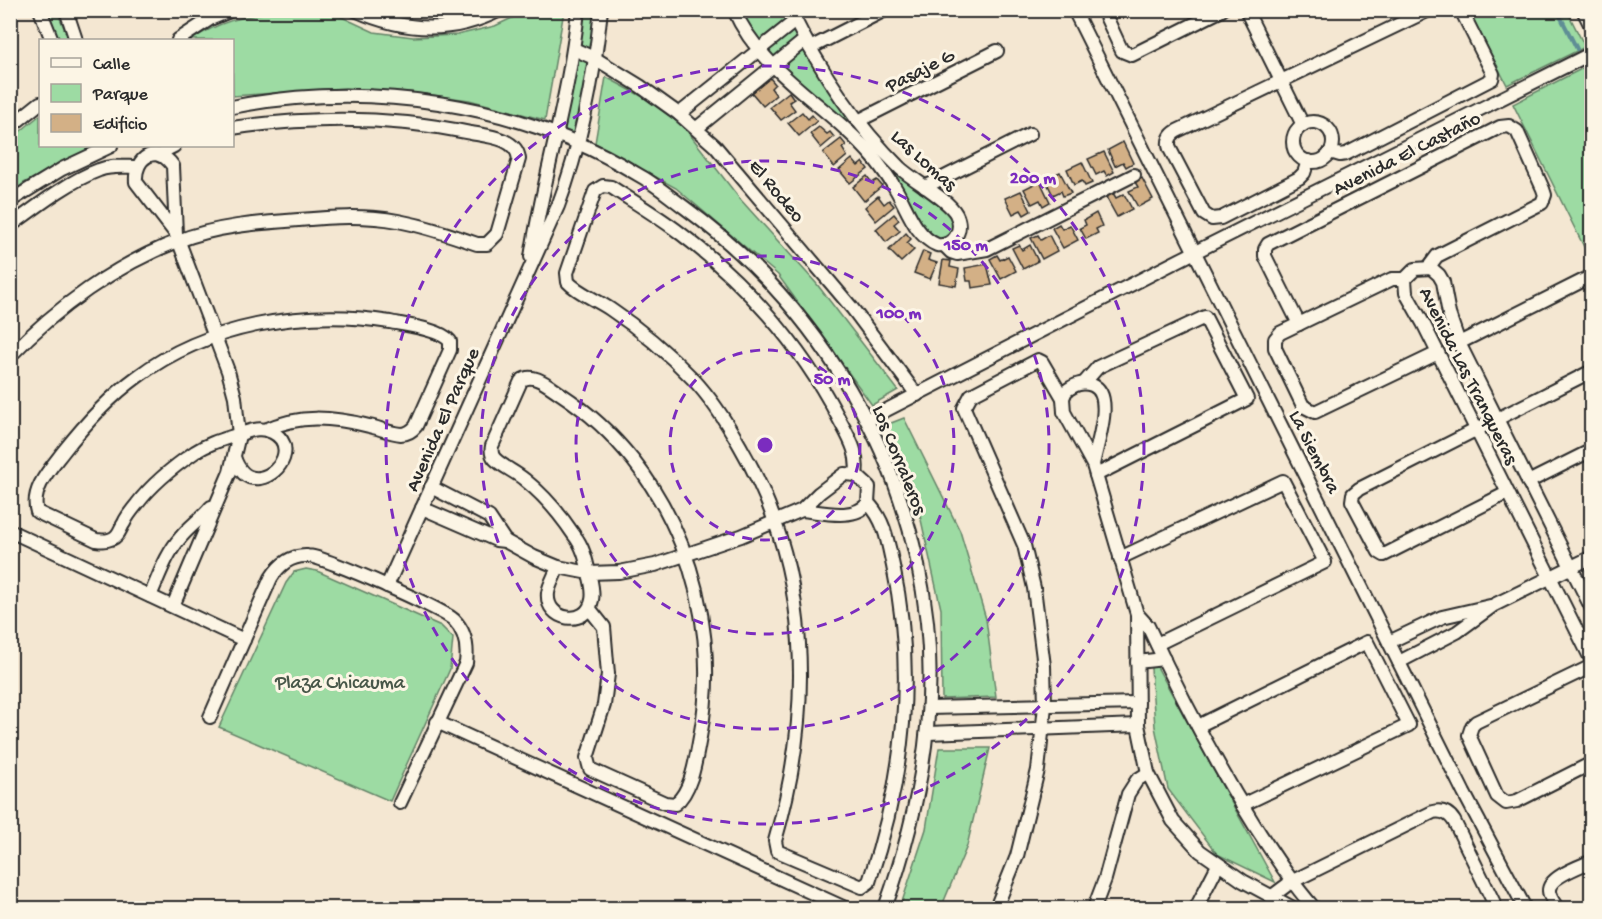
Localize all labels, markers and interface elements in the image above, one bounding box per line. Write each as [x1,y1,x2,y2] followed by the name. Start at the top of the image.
[39,39,234,147] legend
[881,44,960,100] street label: Pasaje G
[93,55,131,76] text: Calle
[92,85,149,106] text: Parque
[1330,108,1485,202] street label: Avenida El Castaño
[93,115,147,136] text: Edificio
[885,126,961,198] street label: Las Lomas
[742,156,808,228] street label: El Rodeo
[1010,169,1056,190] text: 200 m
[943,236,988,257] text: 150 m
[1412,284,1522,469] street label: Avenida Las Tranqueras
[876,304,922,325] text: 100 m
[402,344,486,496] street label: Avenida El Parque
[814,370,851,391] text: 50 m
[865,402,930,519] street label: Los Corraleros
[1282,407,1344,499] street label: La Siembra
[755,435,775,455] centre of rings
[274,673,406,696] park label: Plaza Chicauma

